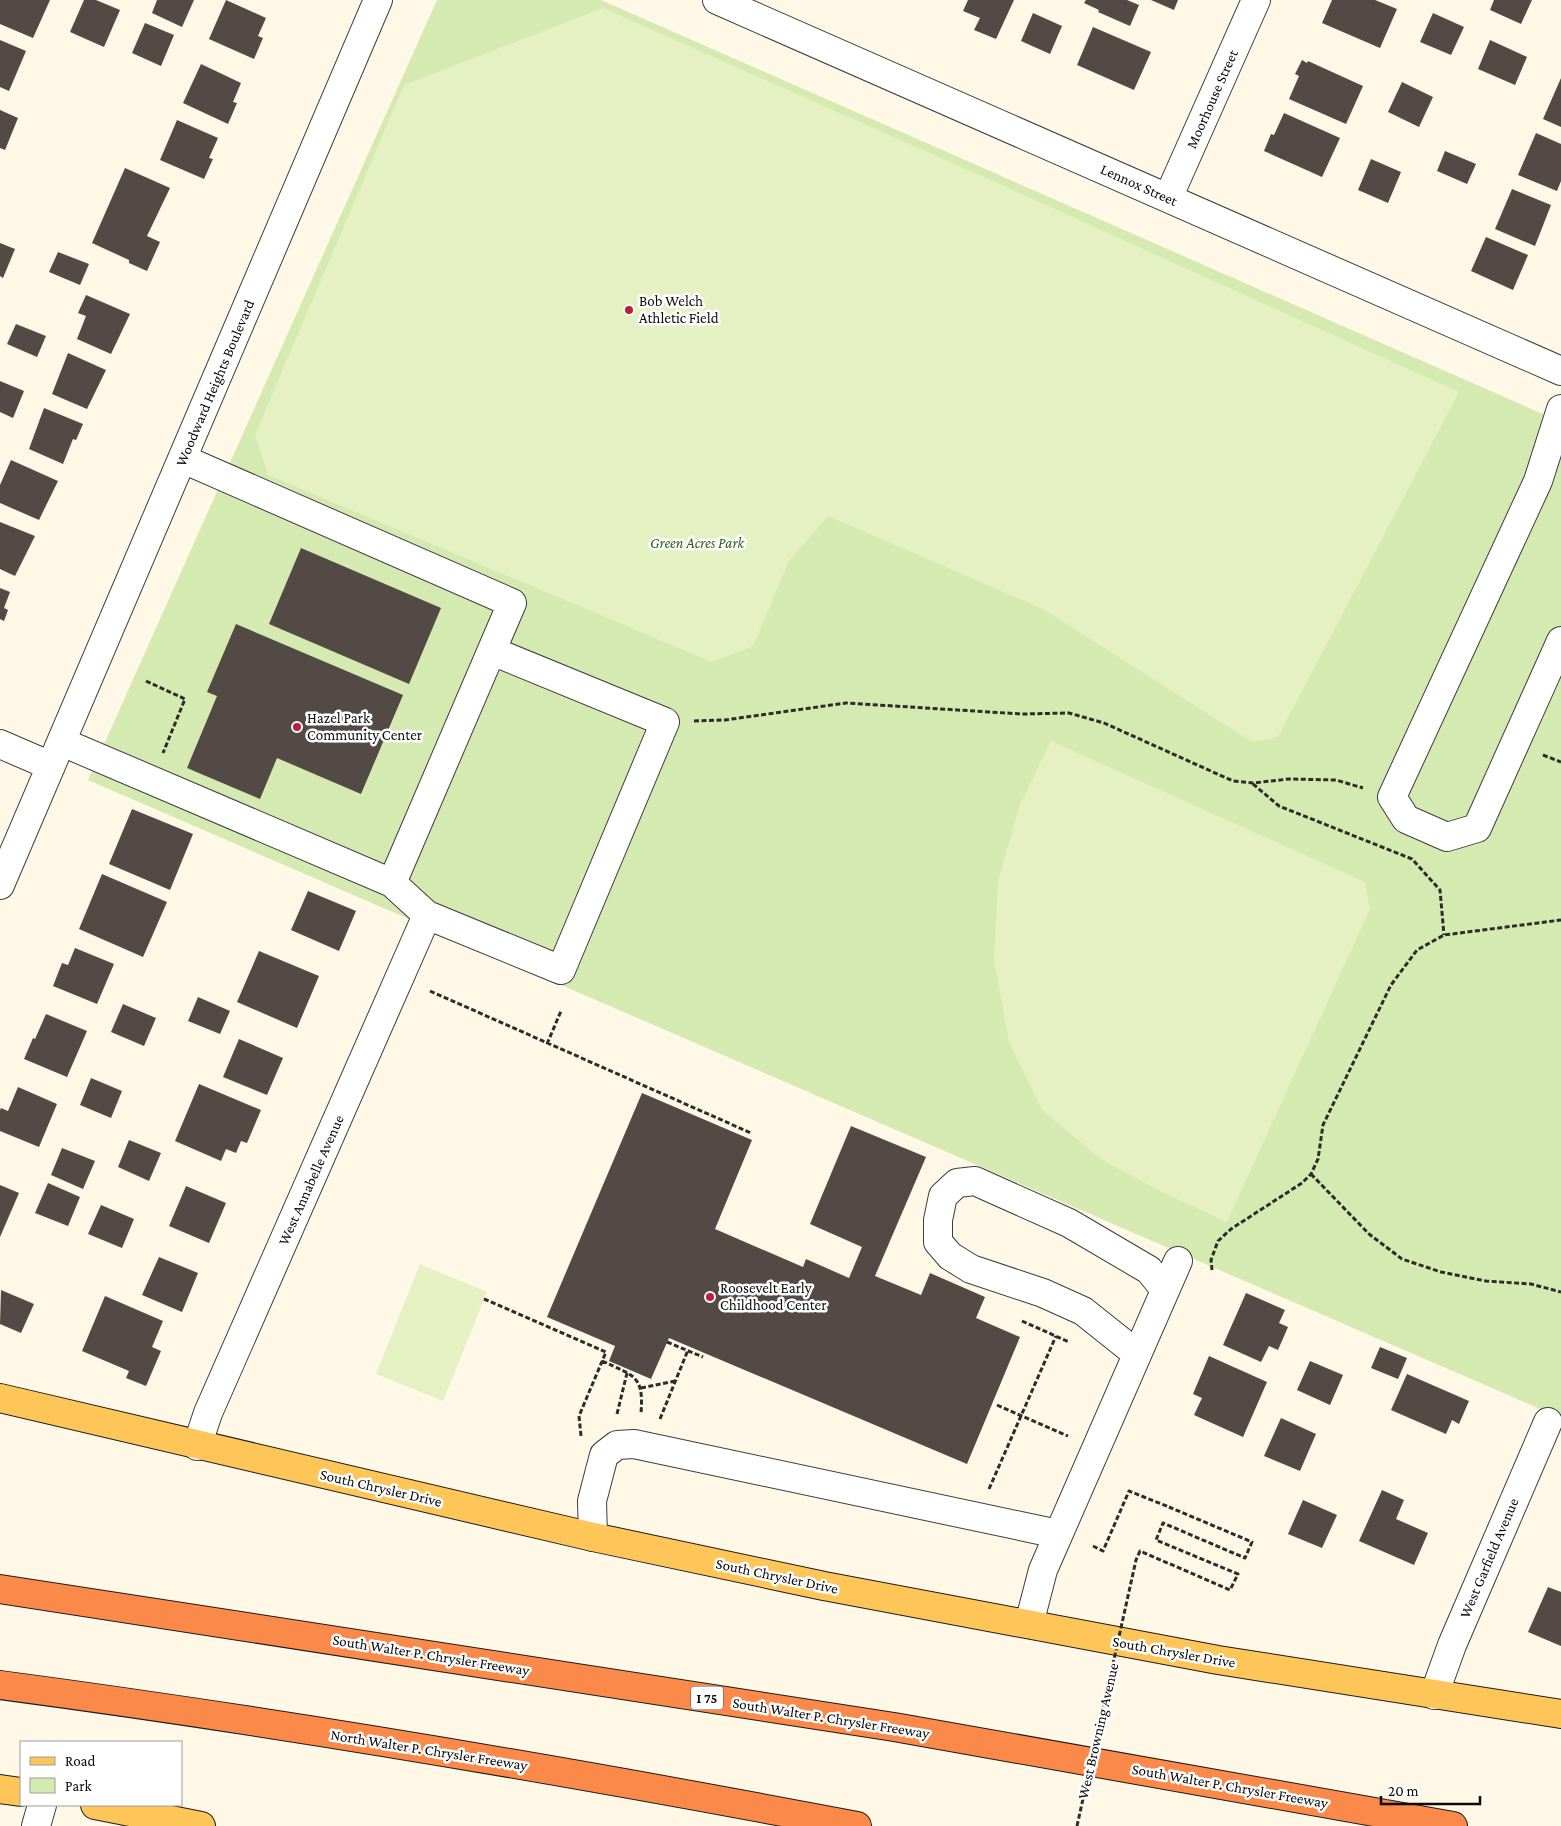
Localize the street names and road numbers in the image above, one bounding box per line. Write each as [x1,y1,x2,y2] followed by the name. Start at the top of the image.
[1183,46,1241,151] street label: Moorhouse Street
[1098,161,1181,209] street label: Lennox Street
[173,297,258,469] street label: Woodward Heights Boulevard
[275,1112,347,1248] street label: West Annabelle Avenue
[318,1466,444,1511] street label: South Chrysler Drive
[1457,1495,1522,1620] street label: West Garfield Avenue
[714,1555,840,1598] street label: South Chrysler Drive
[331,1632,531,1679] street label: South Walter P. Chrysler Freeway
[1111,1633,1237,1672] street label: South Chrysler Drive
[1075,1661,1123,1801] street label: West Browning Avenue
[691,1686,723,1710] road number: I 75
[731,1695,931,1742] street label: South Walter P. Chrysler Freeway
[329,1727,529,1774] street label: North Walter P. Chrysler Freeway
[1130,1761,1329,1812] street label: South Walter P. Chrysler Freeway

